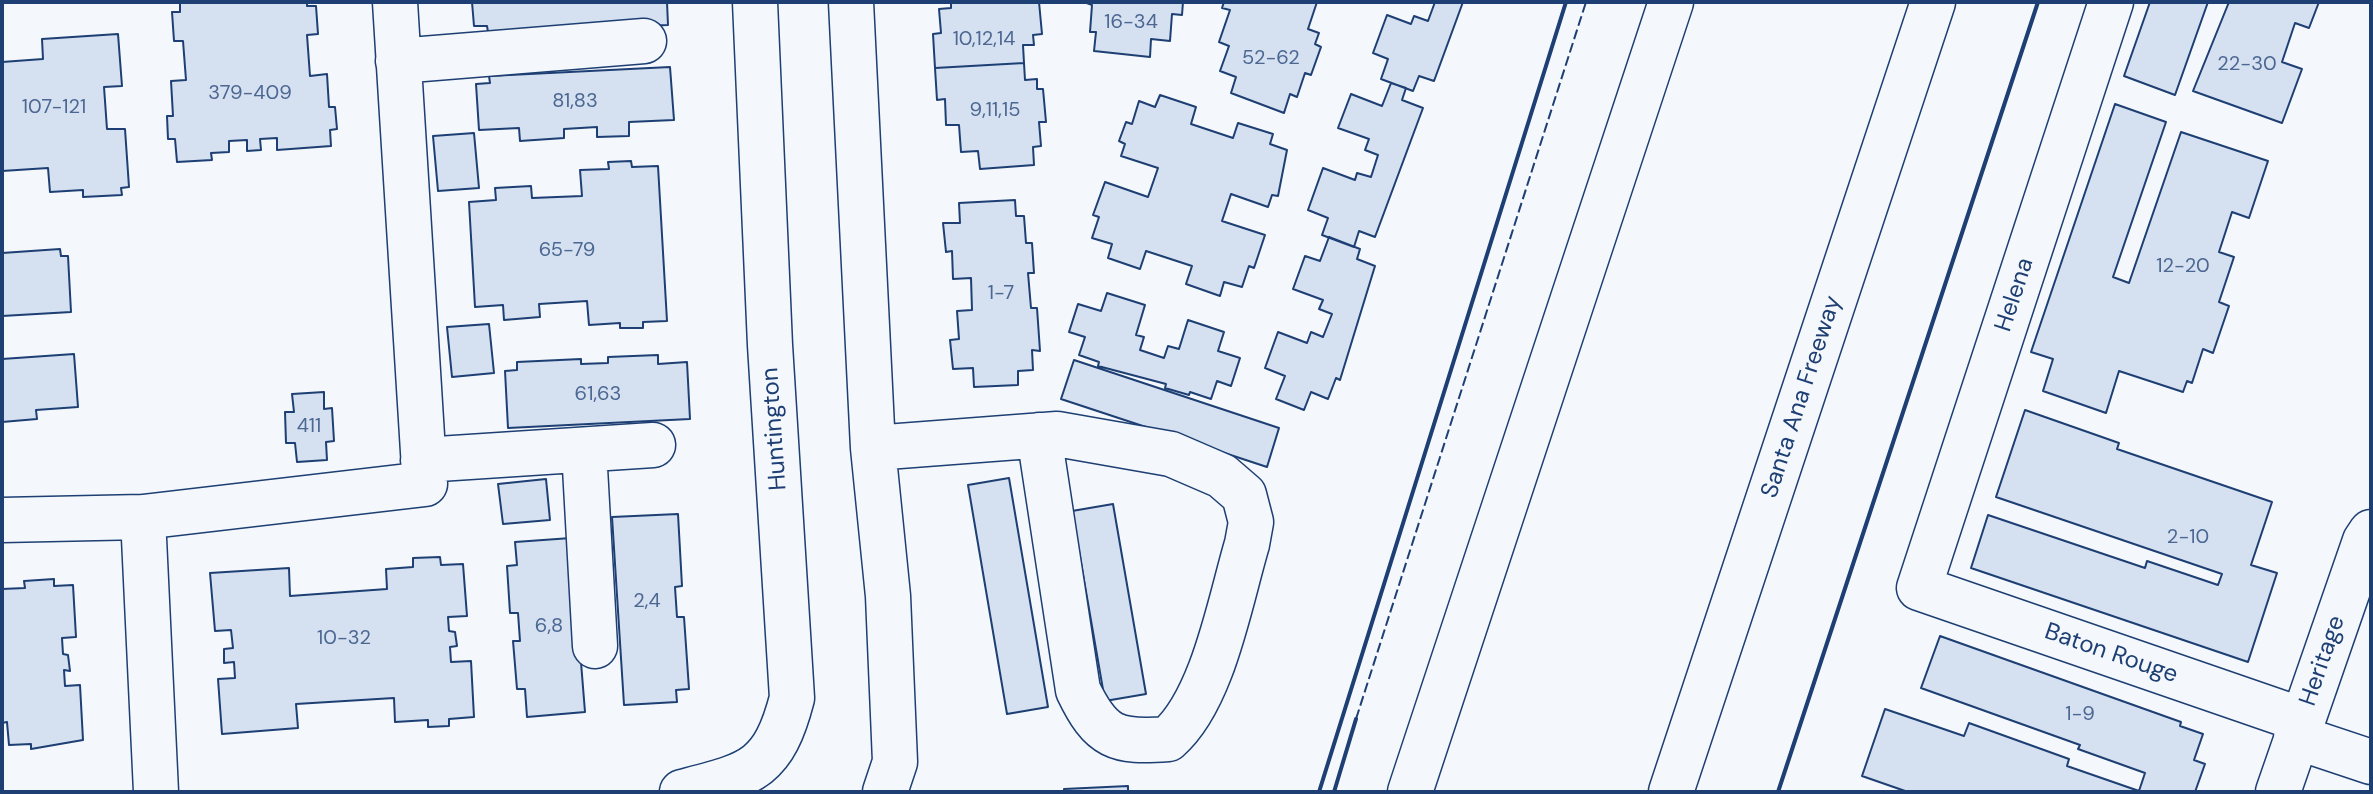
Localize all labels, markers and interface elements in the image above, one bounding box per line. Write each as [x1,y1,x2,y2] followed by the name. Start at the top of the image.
[1104,11,1158,35] house number: 16-34
[953,28,1015,52] house number: 10,12,14
[1242,47,1300,71] house number: 52-62
[2217,53,2277,77] house number: 22-30
[208,82,292,106] house number: 379-409
[552,90,598,114] house number: 81,83
[22,96,86,120] house number: 107-121
[970,99,1020,123] house number: 9,11,15
[539,239,595,263] house number: 65-79
[1990,255,2040,335] street label: Helena
[2156,255,2210,279] house number: 12-20
[988,282,1014,306] house number: 1-7
[1756,292,1848,502] street label: Santa Ana Freeway
[756,367,794,491] street label: Huntington
[575,383,621,407] house number: 61,63
[297,415,321,439] house number: 411
[2167,526,2209,550] house number: 2-10
[633,590,661,614] house number: 2,4
[2294,612,2352,710] street label: Heritage
[535,615,563,639] house number: 6,8
[2041,618,2181,690] street label: Baton Rouge
[317,627,371,651] house number: 10-32
[2065,703,2095,727] house number: 1-9

